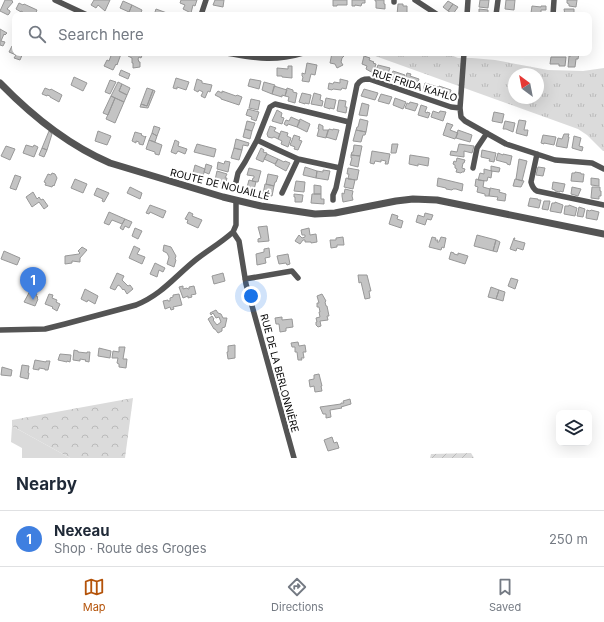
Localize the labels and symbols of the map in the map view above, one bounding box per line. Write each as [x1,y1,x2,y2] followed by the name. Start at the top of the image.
[371,66,459,104] street label: RUE FRIDA KAHLO
[508,68,544,104] north arrow
[169,165,271,202] street label: ROUTE DE NOUAILLÉ
[20,267,46,300] pin: 1
[241,286,261,306] your location
[258,312,303,434] street label: RUE DE LA BERLONNIÈRE

